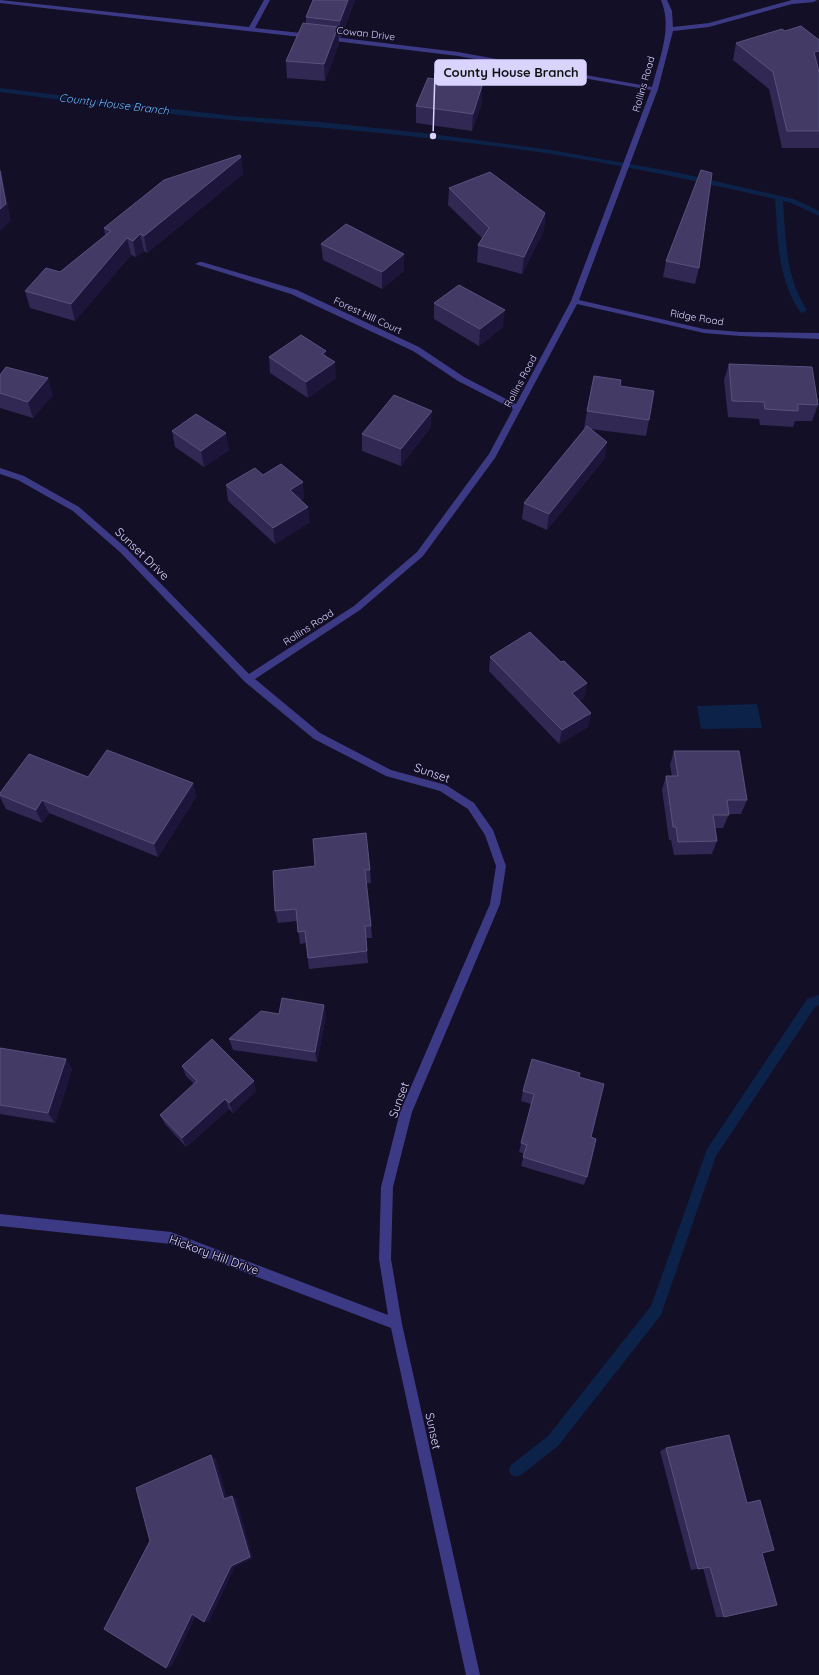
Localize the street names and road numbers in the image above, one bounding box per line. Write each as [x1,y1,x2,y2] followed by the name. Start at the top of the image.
[336,23,396,44] street label: Cowan Drive
[629,55,658,114] street label: Rollins Road
[332,294,405,337] street label: Forest Hill Court
[669,306,725,329] street label: Ridge Road
[501,353,540,410] street label: Rollins Road
[112,524,173,583] street label: Sunset Drive
[281,606,336,649] street label: Rollins Road
[412,759,452,786] street label: Sunset
[385,1080,412,1120] street label: Sunset
[167,1231,261,1278] street label: Hickory Hill Drive
[422,1411,445,1451] street label: Sunset

